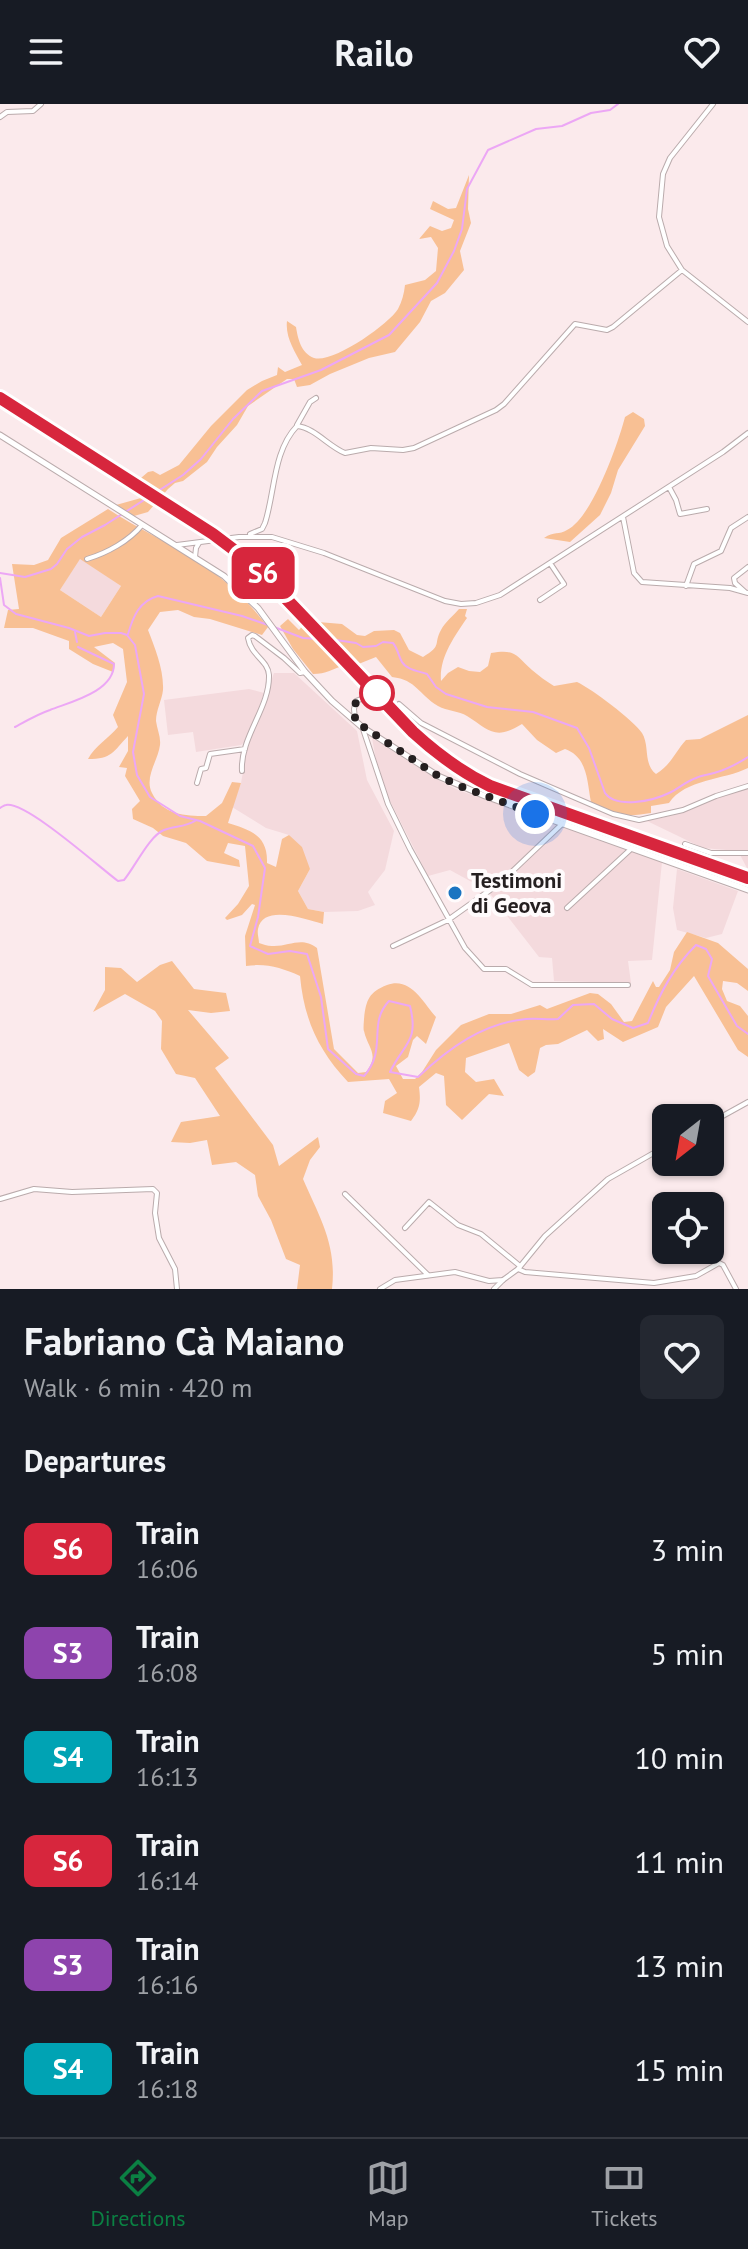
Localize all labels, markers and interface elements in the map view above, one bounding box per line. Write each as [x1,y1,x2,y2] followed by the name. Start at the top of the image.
[334,29,414,76] text: Railo
[24,30,68,74] icon: menu
[680,30,724,74] icon: heart
[227,547,299,599] line badge: S6
[248,554,278,591] text: S6
[360,676,394,710] unlabelled marker
[515,794,555,834] your location
[471,866,562,919] place label: Testimoni di Geova
[446,884,464,902] marker: Testimoni di Geova
[652,1104,724,1176] north arrow
[652,1104,724,1264] map controls
[652,1192,724,1264] button: locate
[640,1315,724,1399] button: heart
[24,1316,344,1365] text: Fabriano Cà Maiano
[24,1371,252,1404] text: Walk · 6 min · 420 m
[24,1441,166,1480] text: Departures
[136,1513,200,1552] text: Train
[53,1530,83,1567] text: S6
[651,1530,724,1569] text: 3 min
[136,1552,198,1585] text: 16:06
[136,1617,200,1656] text: Train
[53,1634,83,1671] text: S3
[651,1634,724,1673] text: 5 min
[136,1656,198,1689] text: 16:08
[136,1721,200,1760] text: Train
[53,1738,83,1775] text: S4
[634,1738,724,1777] text: 10 min
[136,1760,198,1793] text: 16:13
[136,1825,200,1864] text: Train
[53,1842,83,1879] text: S6
[634,1842,724,1881] text: 11 min
[136,1864,198,1897] text: 16:14
[136,1929,200,1968] text: Train
[53,1946,83,1983] text: S3
[634,1946,724,1985] text: 13 min
[136,1968,198,2001] text: 16:16
[136,2033,200,2072] text: Train
[53,2050,83,2087] text: S4
[634,2050,724,2089] text: 15 min
[136,2072,198,2105] text: 16:18
[90,2156,186,2232] tab: Directions
[366,2156,410,2232] tab: Map
[591,2156,658,2232] tab: Tickets

